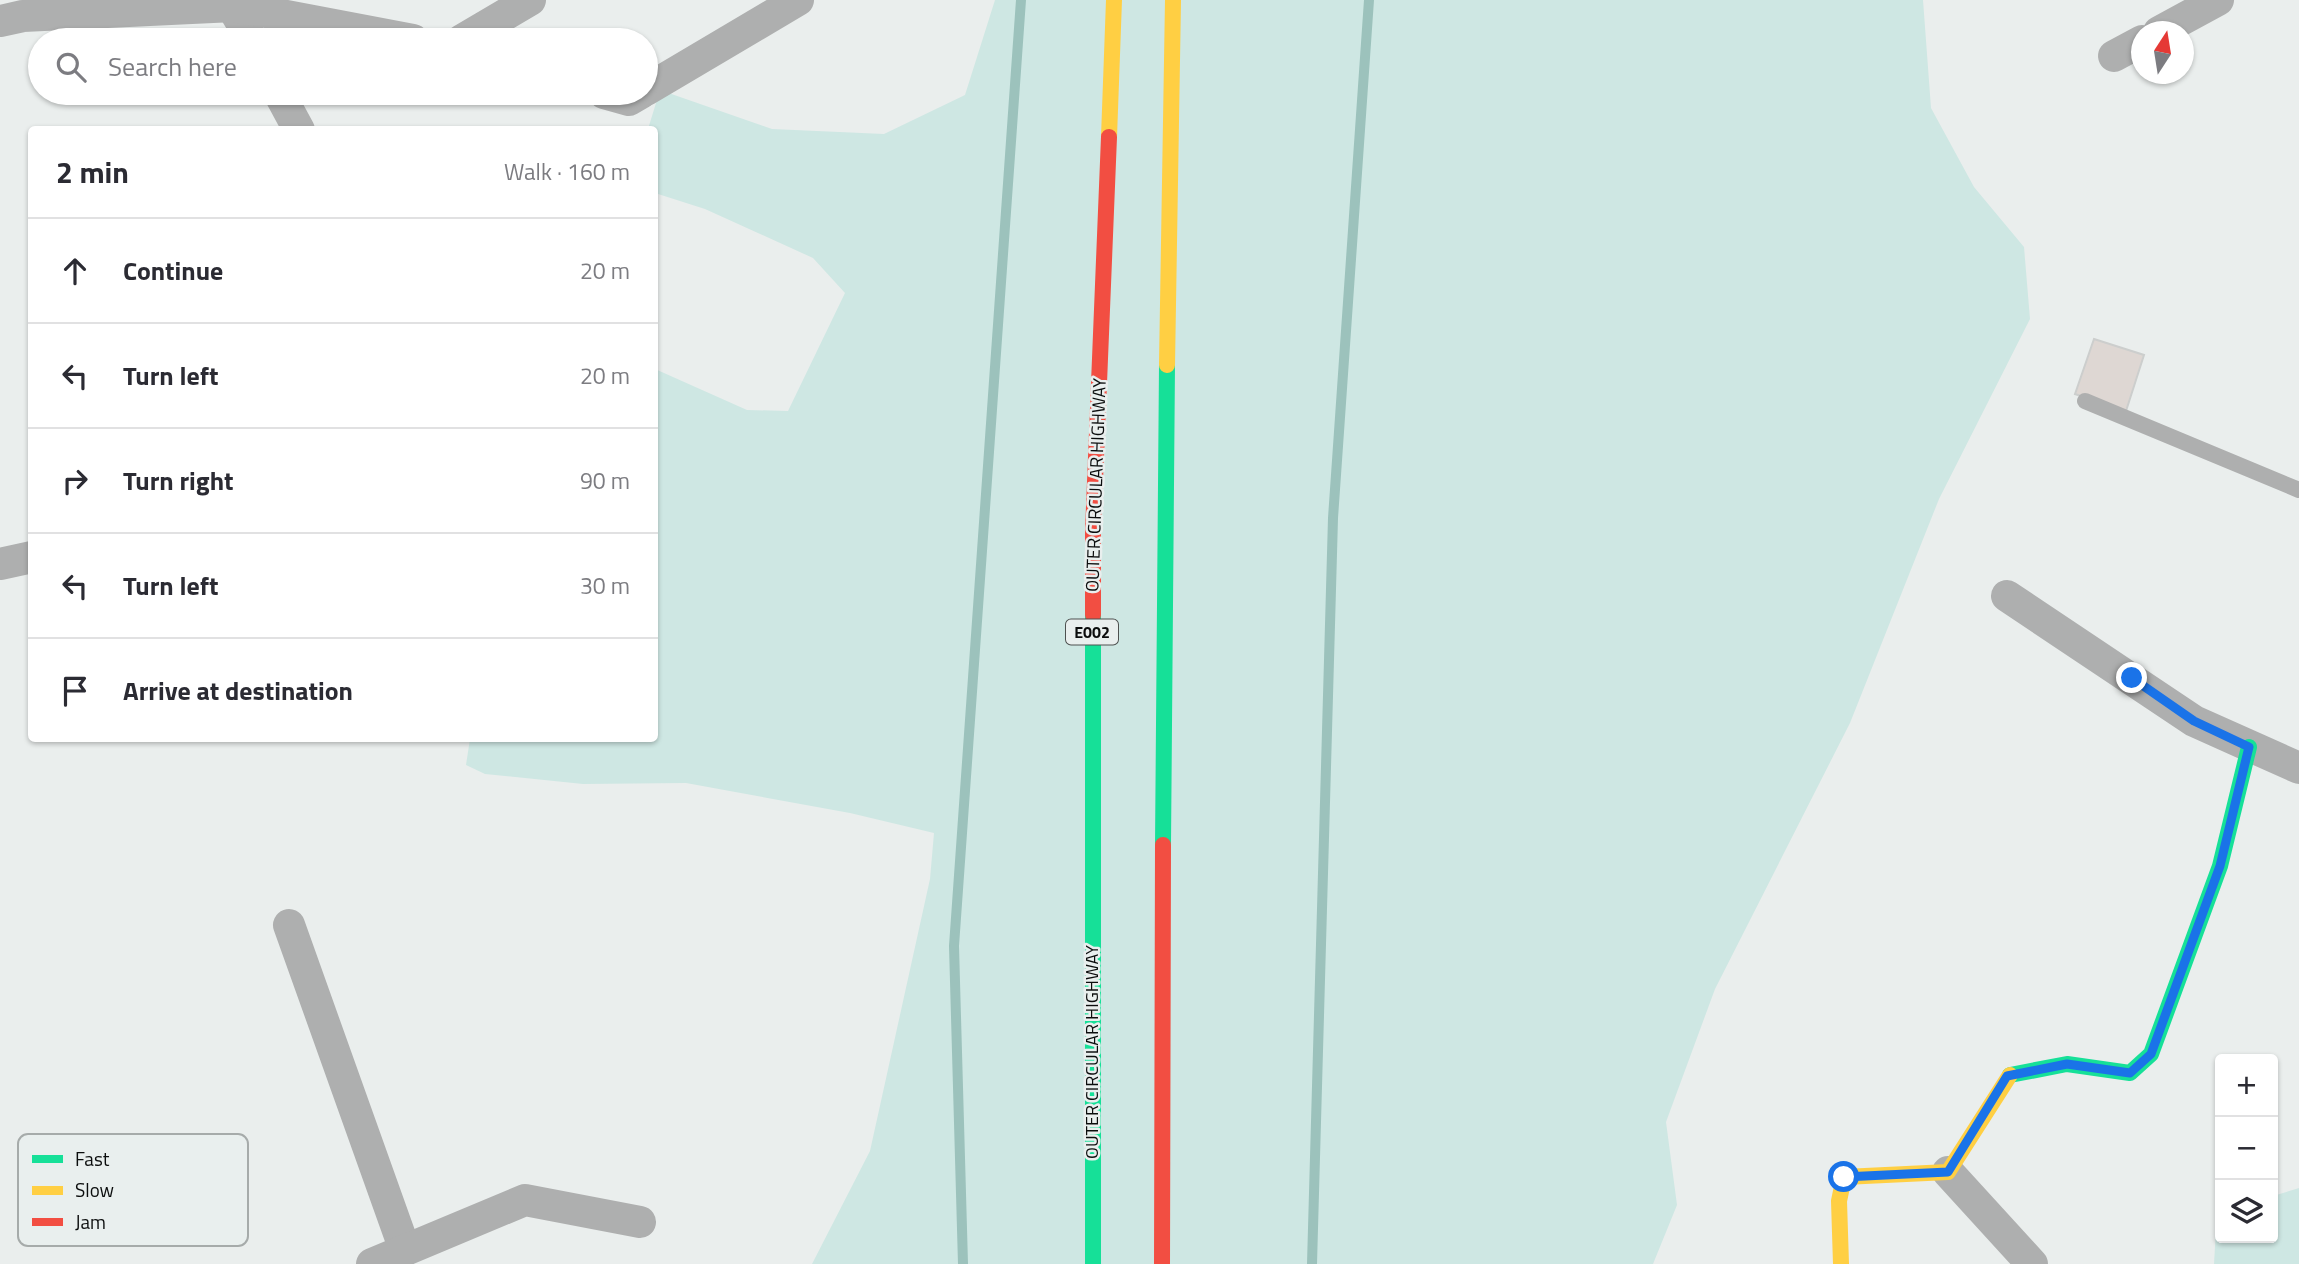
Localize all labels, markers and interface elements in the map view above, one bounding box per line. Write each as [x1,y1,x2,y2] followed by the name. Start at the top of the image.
[2131,21,2194,84] north arrow
[28,28,658,105] search box
[108,47,237,86] text: Search here
[52,48,90,86] icon: search
[56,149,129,195] text: 2 min
[504,154,630,189] text: Walk · 160 m
[123,251,223,290] text: Continue
[56,252,94,290] icon: ahead
[580,253,630,288] text: 20 m
[123,356,218,395] text: Turn left
[56,357,94,395] icon: left
[580,358,630,393] text: 20 m
[1078,377,1113,592] street label: OUTER CIRCULAR HIGHWAY
[123,461,234,500] text: Turn right
[56,462,94,500] icon: right
[580,463,630,498] text: 90 m
[123,566,218,605] text: Turn left
[56,567,94,605] icon: left
[580,568,630,603] text: 30 m
[1066,620,1118,645] road number: E002
[2116,662,2147,693] route end
[123,671,353,710] text: Arrive at destination
[56,672,94,710] icon: arrive
[1078,945,1105,1159] street label: OUTER CIRCULAR HIGHWAY
[2215,1054,2278,1243] map controls
[2215,1054,2278,1117] button: +
[2215,1117,2278,1180] button: −
[18,1134,248,1246] legend
[75,1144,110,1173] text: Fast
[1828,1161,1859,1192] route start
[75,1175,114,1204] text: Slow
[2215,1180,2278,1243] button: layers
[75,1207,106,1236] text: Jam

